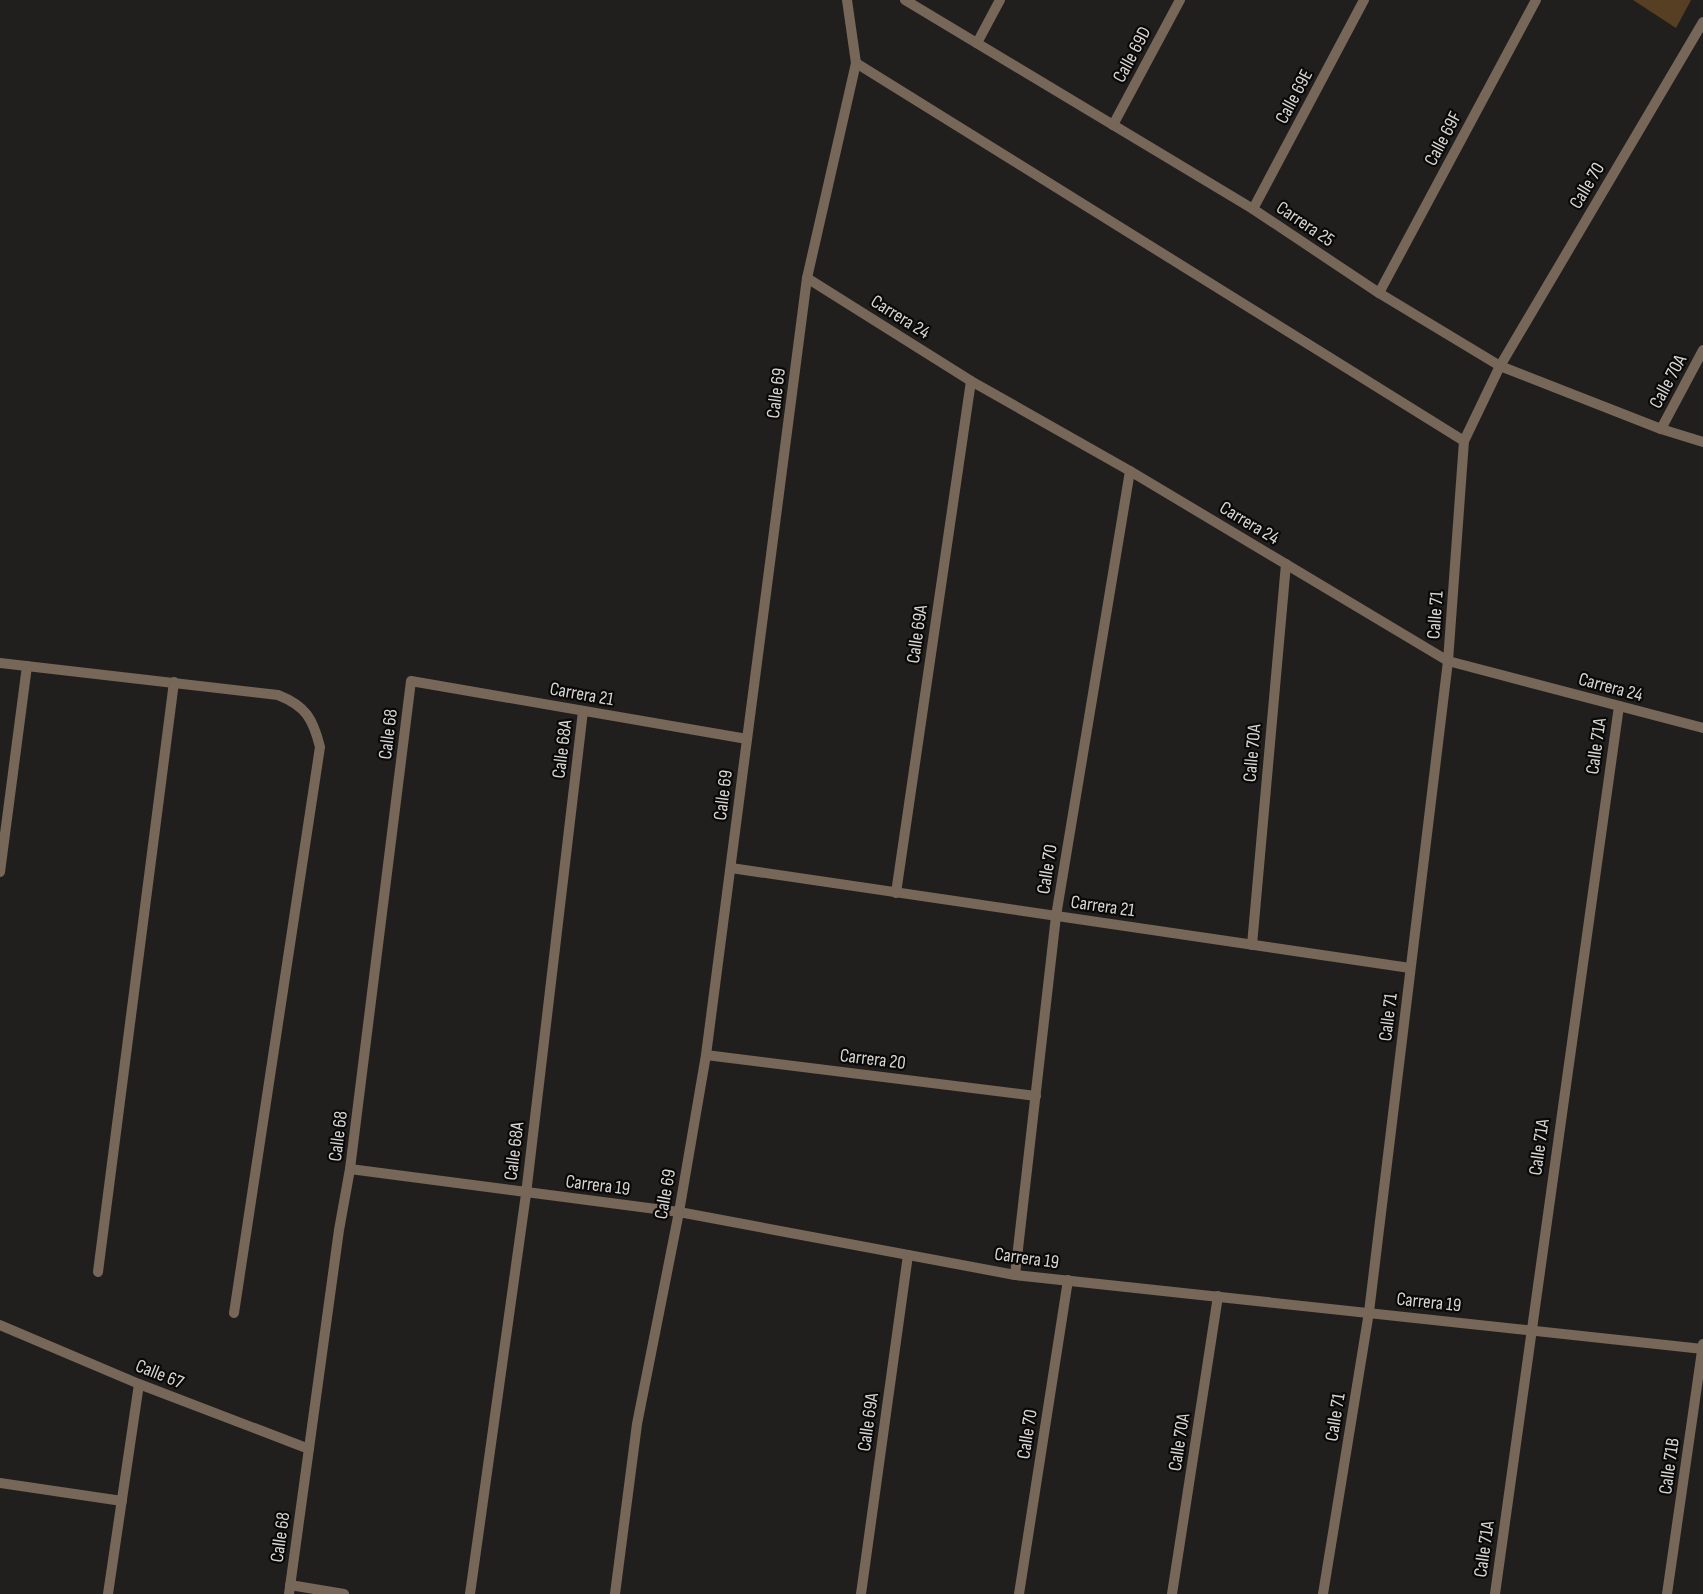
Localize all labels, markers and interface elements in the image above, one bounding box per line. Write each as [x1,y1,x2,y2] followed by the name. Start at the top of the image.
[1108,23,1157,87] street label: Calle 69D
[1270,66,1318,128] street label: Calle 69E
[1420,108,1467,170] street label: Calle 69F
[1565,158,1610,213] street label: Calle 70
[1272,196,1339,252] street label: Carrera 25
[866,290,934,344] street label: Carrera 24
[1645,350,1692,413] street label: Calle 70A
[762,367,791,420] street label: Calle 69
[1215,497,1283,550] street label: Carrera 24
[1422,590,1449,640] street label: Calle 71
[902,603,933,665] street label: Calle 69A
[1576,668,1645,707] street label: Carrera 24
[548,678,616,711] street label: Carrera 21
[374,708,403,761] street label: Calle 68
[1581,716,1612,776] street label: Calle 71A
[547,718,578,780] street label: Calle 68A
[1239,722,1267,783] street label: Calle 70A
[709,769,738,822] street label: Calle 69
[1032,843,1063,896] street label: Calle 70
[1069,891,1137,922] street label: Carrera 21
[1374,991,1403,1043] street label: Calle 71
[839,1044,907,1075] street label: Carrera 20
[324,1110,353,1163] street label: Calle 68
[1524,1117,1555,1177] street label: Calle 71A
[499,1120,530,1182] street label: Calle 68A
[650,1167,681,1221] street label: Calle 69
[564,1170,631,1201] street label: Carrera 19
[993,1243,1061,1274] street label: Carrera 19
[1395,1288,1462,1317] street label: Carrera 19
[132,1354,187,1395] street label: Calle 67
[853,1391,884,1453] street label: Calle 69A
[1320,1391,1351,1443] street label: Calle 71
[1012,1408,1043,1461] street label: Calle 70
[1164,1411,1196,1473] street label: Calle 70A
[1654,1436,1685,1496] street label: Calle 71B
[266,1511,295,1564] street label: Calle 68
[1469,1519,1500,1579] street label: Calle 71A

